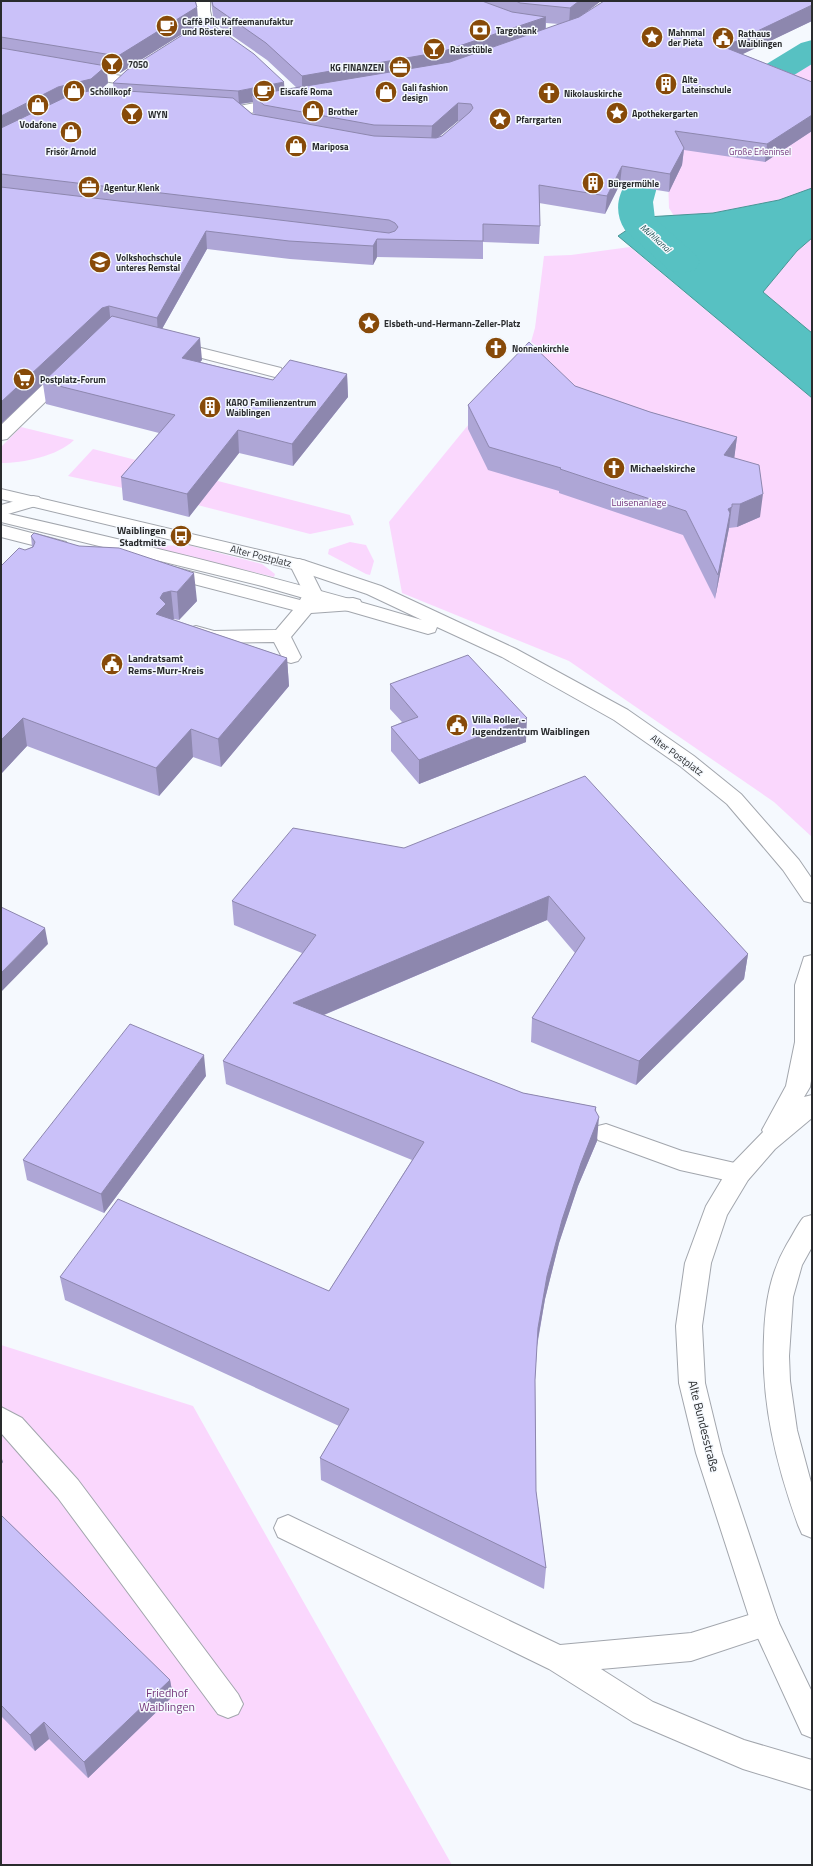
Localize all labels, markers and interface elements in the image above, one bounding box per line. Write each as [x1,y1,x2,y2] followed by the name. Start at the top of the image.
[154,13,180,39] cafe icon: Caffè Pílu Kaffeemanufaktur und Rösterei
[182,15,294,38] place label: Caffè Pílu Kaffeemanufaktur und Rösterei
[467,17,493,43] bank icon: Targobank
[496,24,537,37] place label: Targobank
[639,24,665,50] place icon: Mahnmal der Pieta
[710,25,736,51] public building icon: Rathaus Waiblingen
[668,26,705,49] place label: Mahnmal der Pieta
[738,27,782,50] place label: Rathaus Waiblingen
[421,36,447,62] bar icon: Ratsstüble
[450,43,492,56] place label: Ratsstüble
[99,51,125,77] bar icon: 7050
[387,54,413,80] office icon: KG FINANZEN
[128,58,148,71] place label: 7050
[330,61,384,74] place label: KG FINANZEN
[653,71,679,97] building icon: Alte Lateinschule
[682,73,732,96] place label: Alte Lateinschule
[61,78,87,104] shop icon: Schöllkopf
[251,78,277,104] cafe icon: Eiscafé Roma
[373,79,399,105] shop icon: Gali fashion design
[536,80,562,106] church icon: Nikolauskirche
[402,81,448,104] place label: Gali fashion design
[90,85,132,98] place label: Schöllkopf
[280,85,333,98] place label: Eiscafé Roma
[564,87,622,100] place label: Nikolauskirche
[25,92,51,118] shop icon: Vodafone
[300,98,326,124] shop icon: Brother
[604,100,630,126] place icon: Apothekergarten
[119,101,145,127] bar icon: WYN
[328,105,358,118] place label: Brother
[487,106,513,132] place icon: Pfarrgarten
[632,107,698,120] place label: Apothekergarten
[148,108,168,121] place label: WYN
[516,113,561,126] place label: Pfarrgarten
[19,118,57,131] place label: Vodafone
[58,119,84,145] shop icon: Frisör Arnold
[283,133,309,159] shop icon: Mariposa
[312,140,349,153] place label: Mariposa
[46,145,96,158] place label: Frisör Arnold
[729,145,791,158] park label: Große Erleninsel
[580,170,606,196] building icon: Bürgermühle
[76,174,102,200] office icon: Agentur Klenk
[608,177,659,190] place label: Bürgermühle
[104,181,160,194] place label: Agentur Klenk
[638,221,675,256] water label: Mühlkanal
[87,249,113,275] school or university icon: Volkshochschule unteres Remstal
[116,251,182,274] place label: Volkshochschule unteres Remstal
[356,310,382,336] place icon: Elsbeth-und-Hermann-Zeller-Platz
[384,317,520,330] place label: Elsbeth-und-Hermann-Zeller-Platz
[483,335,509,361] church icon: Nonnenkirchle
[512,342,569,355] place label: Nonnenkirchle
[11,366,37,392] supermarket icon: Postplatz-Forum
[40,373,106,386] place label: Postplatz-Forum
[197,394,223,420] building icon: KARO Familienzentrum Waiblingen
[226,396,317,419] place label: KARO Familienzentrum Waiblingen
[601,455,627,481] church icon: Michaelskirche
[630,461,695,476] place label: Michaelskirche
[611,495,667,510] park label: Luisenanlage
[117,523,166,550] place label: Waiblingen Stadtmitte
[168,523,194,549] bus stop icon: Waiblingen Stadtmitte
[229,541,294,571] street label: Alter Postplatz
[99,651,125,677] public building icon: Landratsamt Rems-Murr-Kreis
[128,651,204,678] place label: Landratsamt Rems-Murr-Kreis
[444,712,470,738] public building icon: Villa Roller - Jugendzentrum Waiblingen
[472,712,590,739] place label: Villa Roller - Jugendzentrum Waiblingen
[647,731,707,780] street label: Alter Postplatz
[683,1378,725,1474] street label: Alte Bundesstraße
[139,1683,195,1716] park label: Friedhof Waiblingen

